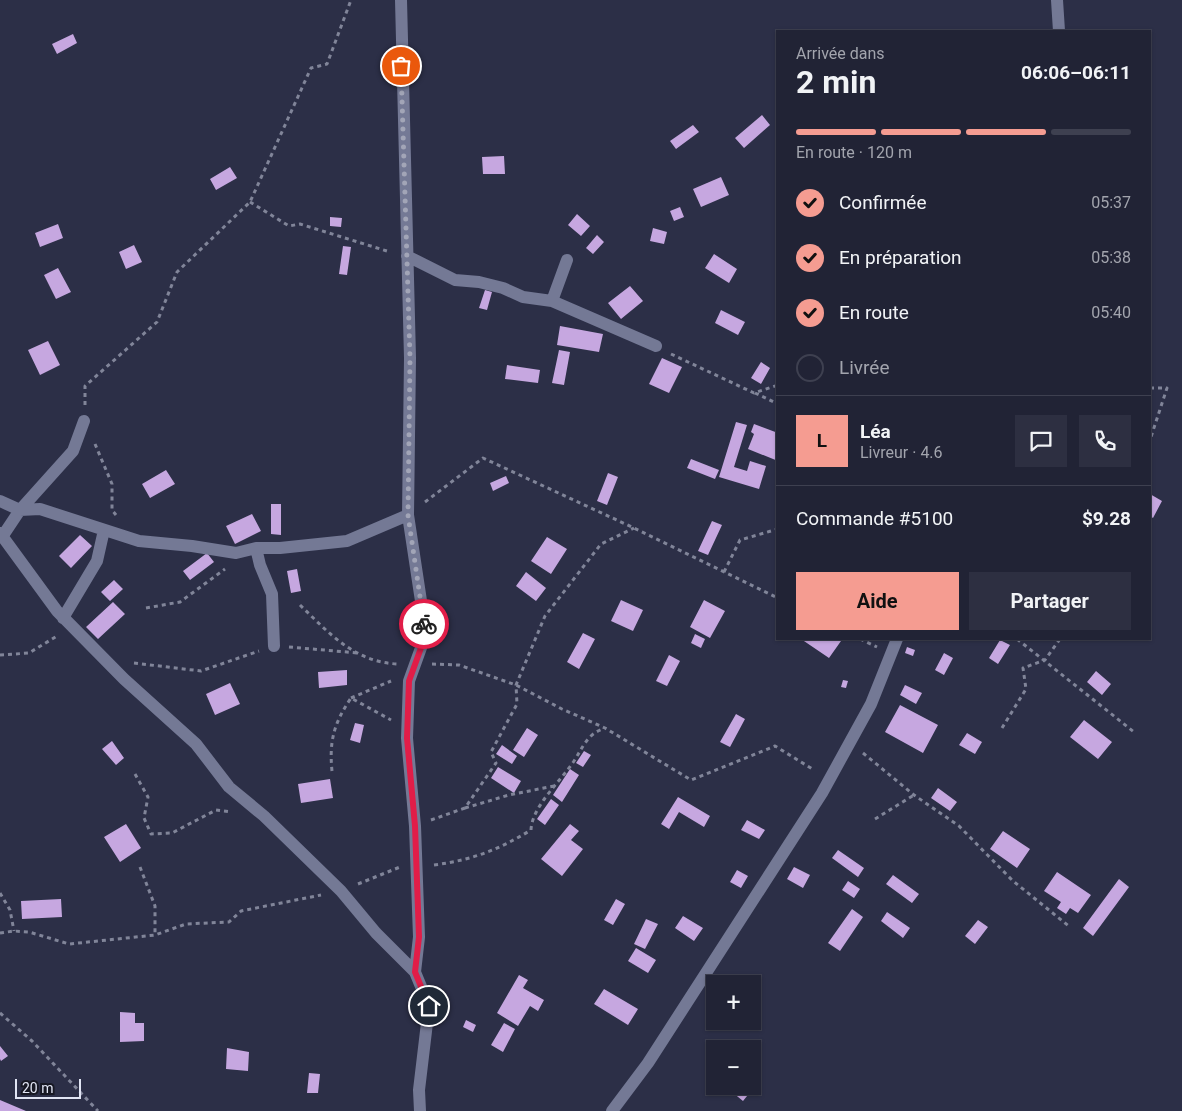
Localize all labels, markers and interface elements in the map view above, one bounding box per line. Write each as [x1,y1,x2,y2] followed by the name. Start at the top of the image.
[796,44,885,63] text: Arrivée dans
[380,45,422,87] pin
[387,52,415,80] icon: bag
[1021,61,1131,84] text: 06:06–06:11
[796,63,876,101] text: 2 min
[796,143,912,162] text: En route · 120 m
[796,189,824,217] icon: check
[839,191,926,214] text: Confirmée
[1091,193,1131,212] text: 05:37
[796,244,824,272] icon: check
[839,246,962,269] text: En préparation
[1091,248,1131,267] text: 05:38
[796,299,824,327] icon: check
[839,301,909,324] text: En route
[1091,303,1131,322] text: 05:40
[839,356,889,379] text: Livrée
[1015,415,1067,467] button: chat
[1079,415,1131,467] button: phone
[860,420,891,443] text: Léa
[817,429,827,452] text: L
[860,443,943,462] text: Livreur · 4.6
[796,507,953,530] text: Commande #5100
[1082,507,1131,530] text: $9.28
[796,572,959,630] button: Aide
[969,572,1131,630] button: Partager
[399,599,449,649] courier
[410,610,438,638] icon: bike
[706,975,761,1095] map controls
[706,975,761,1030] button: +
[408,985,450,1027] pin
[415,992,443,1020] icon: home
[706,1040,761,1095] button: −
[15,1076,81,1099] scale bar
[22,1080,54,1096] text: 20 m

